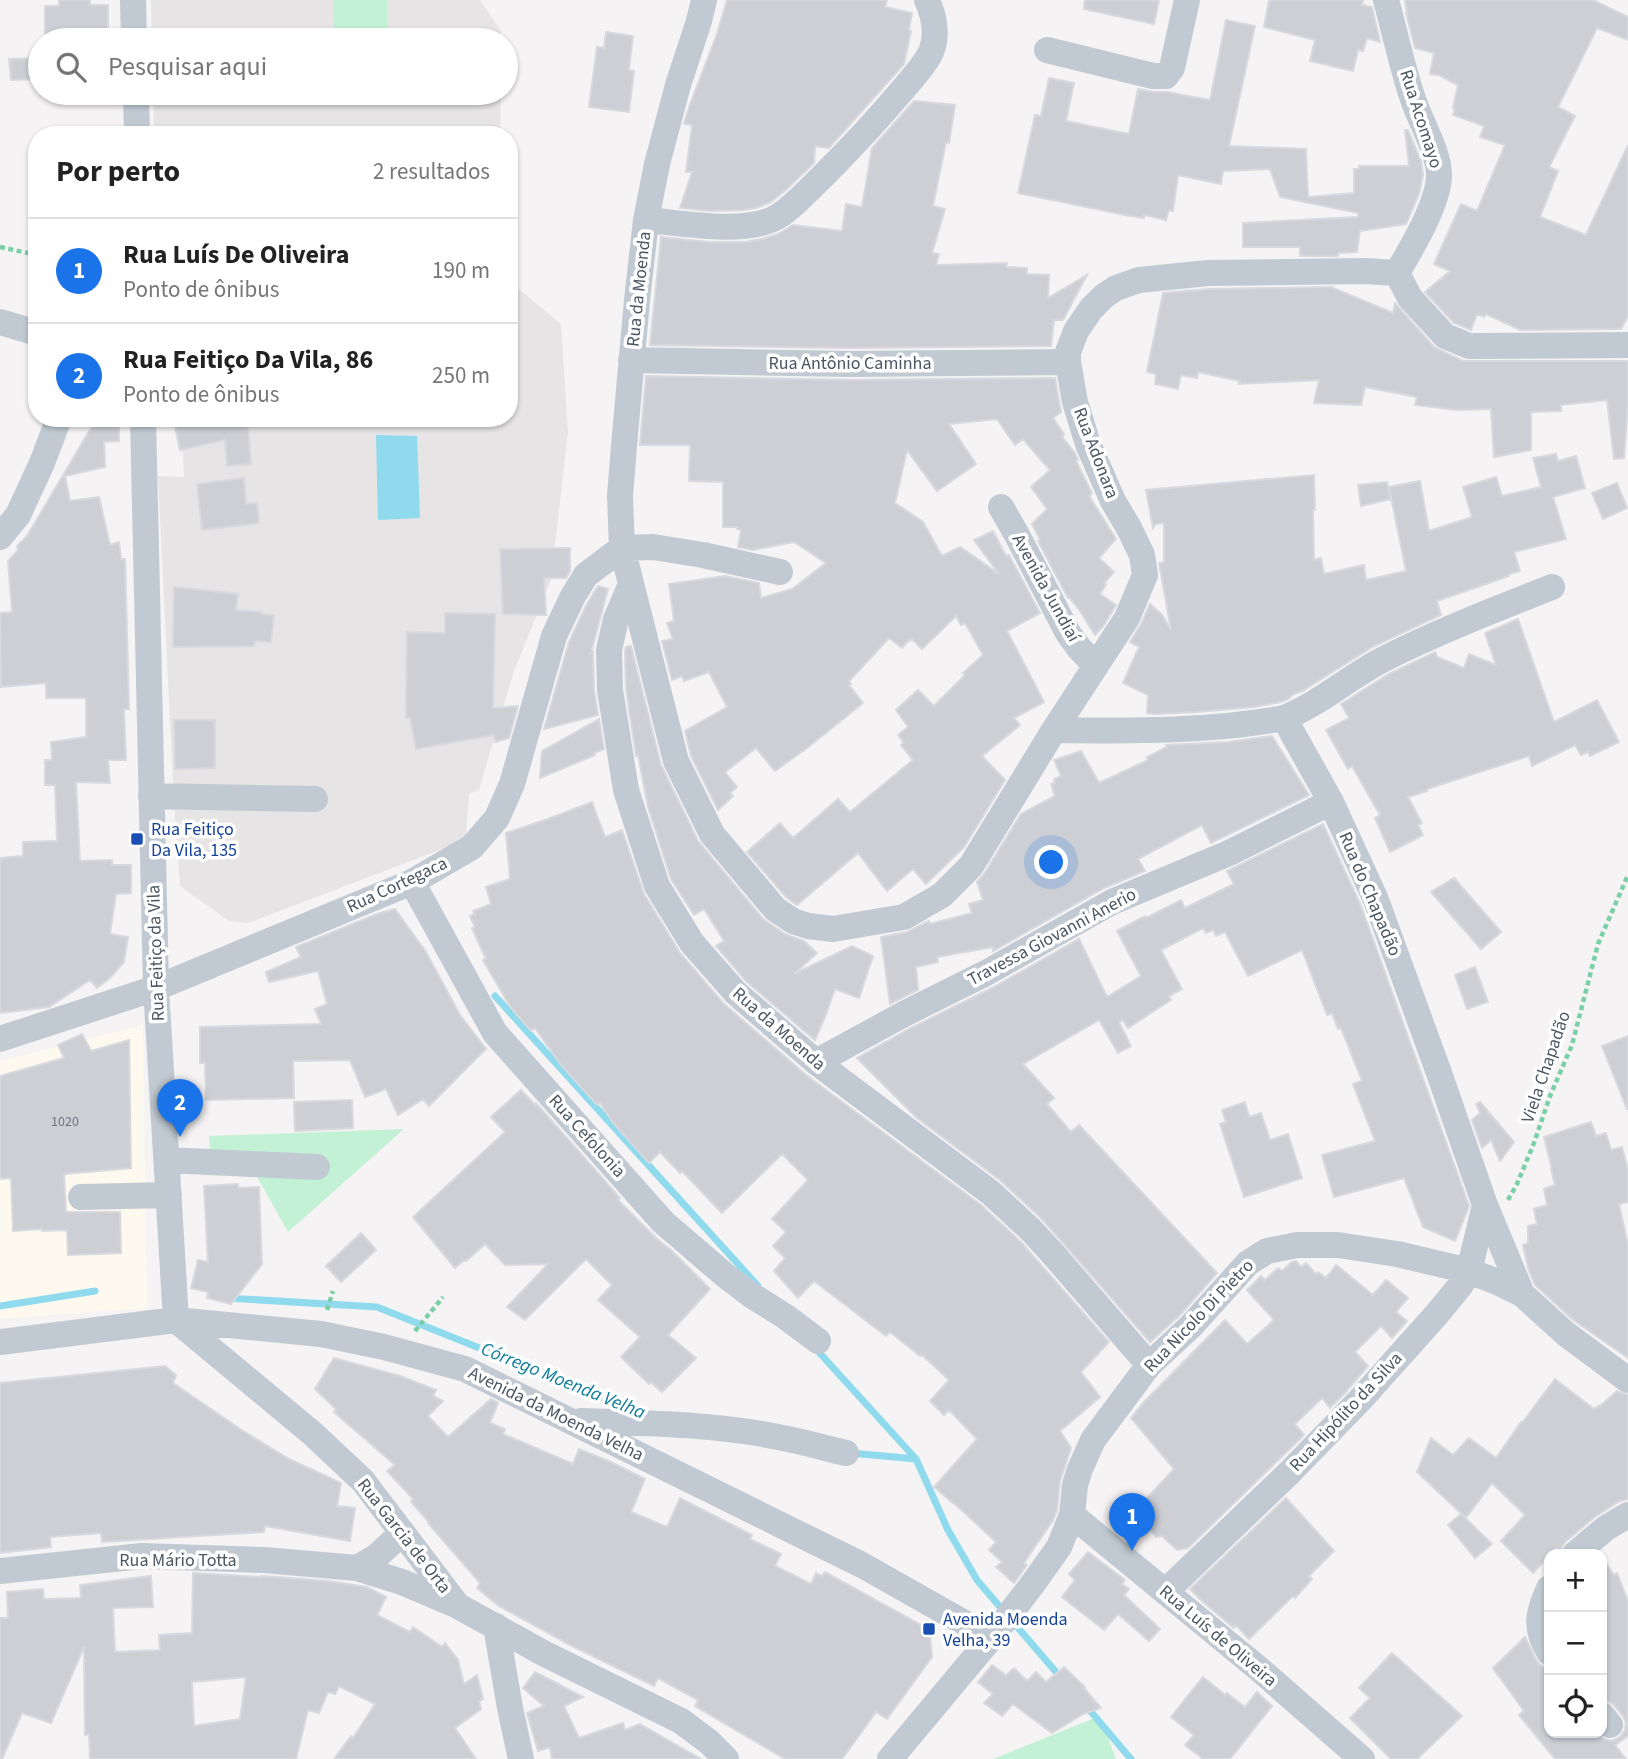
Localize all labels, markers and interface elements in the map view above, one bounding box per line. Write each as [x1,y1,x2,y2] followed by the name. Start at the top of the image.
[28,28,518,105] search box
[52,48,90,86] icon: search
[108,48,267,85] text: Pesquisar aqui
[1393,67,1449,171] street label: Rua Acomayo
[56,150,180,193] text: Por perto
[373,155,490,188] text: 2 resultados
[621,230,657,348] street label: Rua da Moenda
[123,236,349,273] text: Rua Luís De Oliveira
[73,254,85,287] text: 1
[432,254,490,287] text: 190 m
[123,273,279,306] text: Ponto de ônibus
[123,341,373,378] text: Rua Feitiço Da Vila, 86
[769,351,931,376] street label: Rua Antônio Caminha
[73,359,85,392] text: 2
[432,359,490,392] text: 250 m
[123,378,279,411] text: Ponto de ônibus
[1067,404,1125,502] street label: Rua Adonara
[1006,529,1086,647] street label: Avenida Jundiaí
[151,817,237,863] place label: Rua Feitiço Da Vila, 135
[1333,828,1407,960] street label: Rua do Chapadão
[129,831,145,847] marker: Rua Feitiço Da Vila, 135
[1034,845,1068,879] your location
[343,851,451,919] street label: Rua Cortegaca
[963,882,1141,992] street label: Travessa Giovanni Anerio
[141,884,171,1022] street label: Rua Feitiço da Vila
[727,981,831,1077] street label: Rua da Moenda
[1515,1008,1577,1126] street label: Viela Chapadão
[157,1079,203,1137] pin: 2
[543,1089,631,1183] street label: Rua Cefolonia
[51,1112,79,1132] house number: 1020
[1138,1254,1260,1378] street label: Rua Nicolo Di Pietro
[477,1336,649,1426] water label: Córrego Moenda Velha
[1284,1347,1408,1477] street label: Rua Hipólito da Silva
[464,1361,648,1467] street label: Avenida da Moenda Velha
[351,1473,457,1599] street label: Rua Garcia de Orta
[1109,1493,1155,1551] pin: 1
[119,1548,237,1573] street label: Rua Mário Totta
[1544,1549,1607,1738] map controls
[1544,1549,1607,1612] button: +
[1154,1579,1282,1693] street label: Rua Luís de Oliveira
[943,1607,1068,1653] place label: Avenida Moenda Velha, 39
[1544,1612,1607,1675] button: −
[921,1621,937,1637] marker: Avenida Moenda Velha, 39
[1544,1675,1607,1738] button: locate

